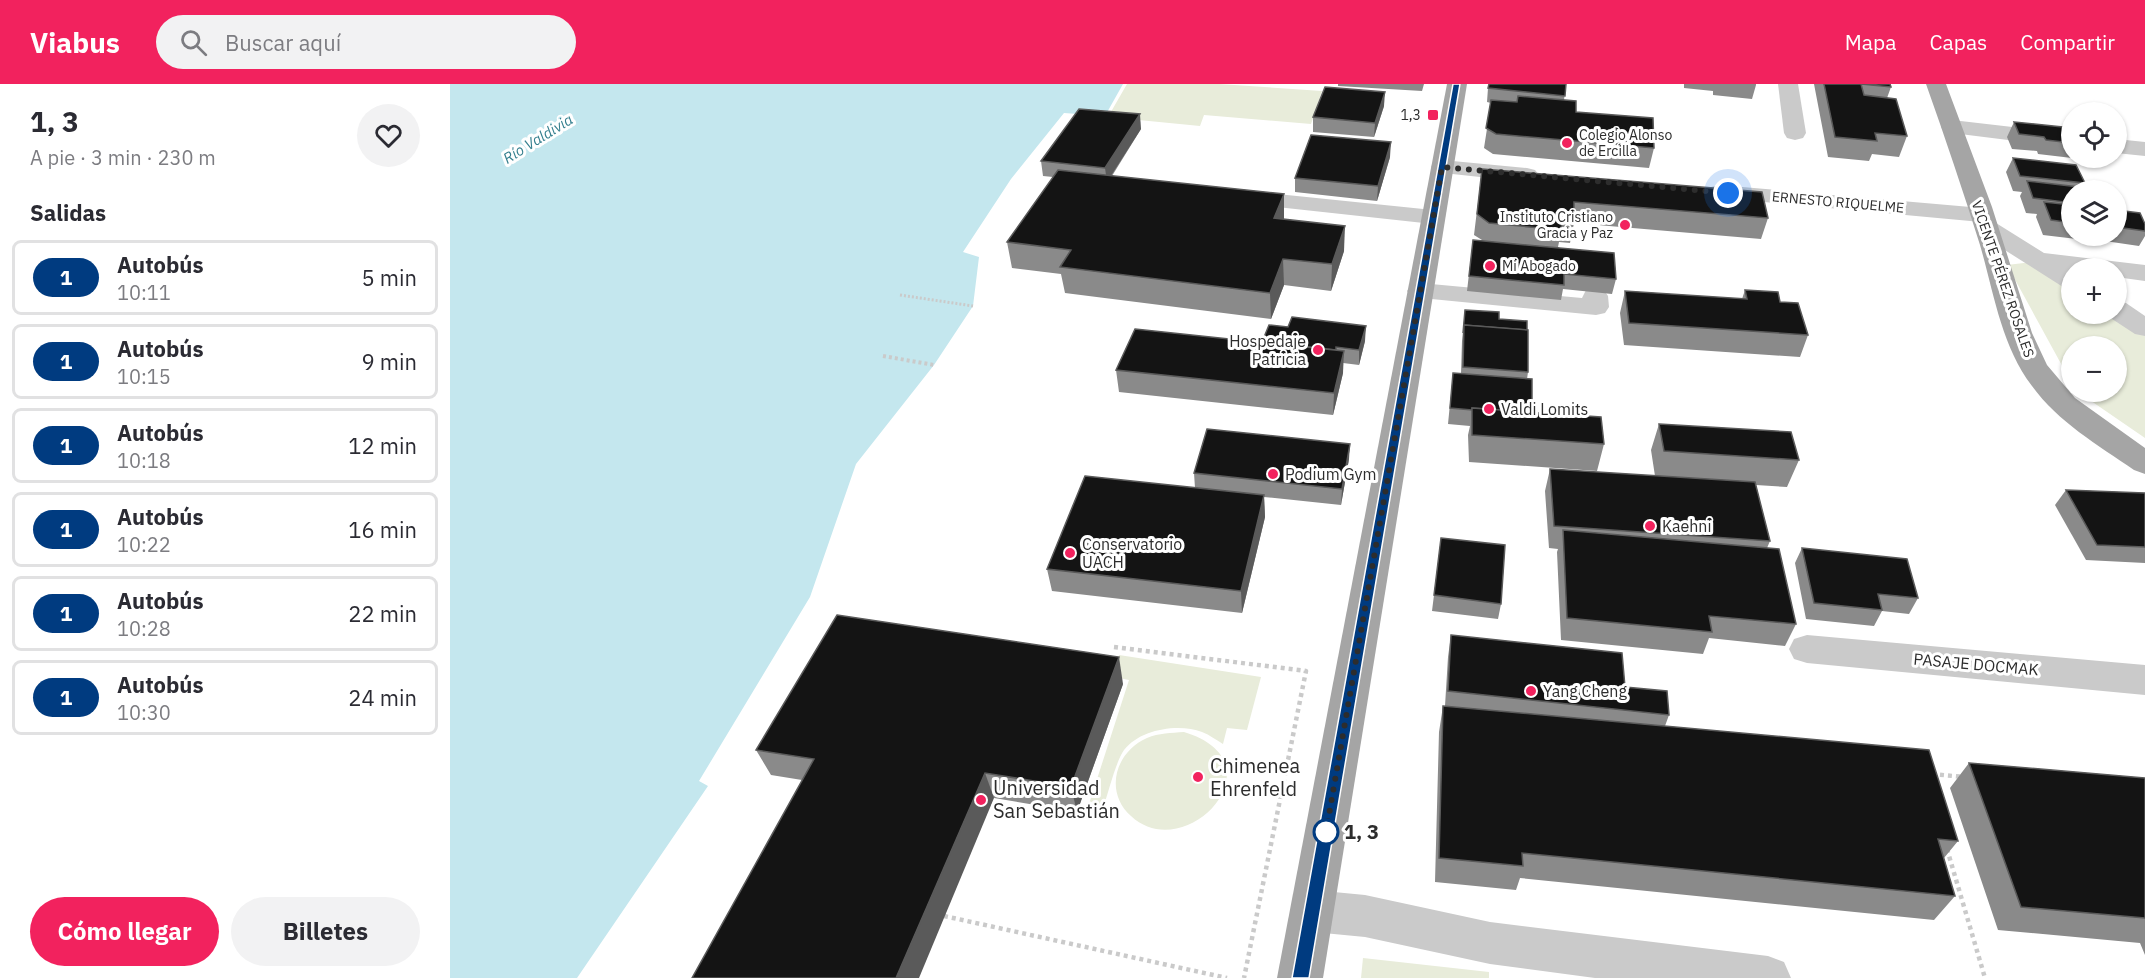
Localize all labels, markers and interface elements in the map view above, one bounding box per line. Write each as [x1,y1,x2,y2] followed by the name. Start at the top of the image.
[156,15,576,69] search box
[30,24,120,61] text: Viabus
[177,26,210,59] icon: search
[225,28,341,57] text: Buscar aquí
[1845,28,1896,56] text: Mapa
[1929,28,1987,56] text: Capas
[2020,28,2115,56] text: Compartir
[2061,102,2127,402] map controls
[2061,102,2127,168] button: locate
[30,103,79,140] text: 1, 3
[357,104,420,167] button: heart
[1400,106,1421,124] place label: 1,3
[1426,108,1440,122] marker: 1,3
[499,109,576,168] water label: Río Valdivia
[1579,126,1672,160] place label: Colegio Alonso de Ercilla
[1560,136,1574,150] marker: Colegio Alonso de Ercilla
[30,144,216,171] text: A pie · 3 min · 230 m
[1713,178,1743,208] your location
[2061,180,2127,246] button: layers
[1771,187,1905,217] street label: ERNESTO RIQUELME
[30,198,106,227] text: Salidas
[1968,198,2039,360] street label: VICENTE PÉREZ ROSALES
[1500,208,1614,242] place label: Instituto Cristiano Gracia y Paz
[1618,218,1632,232] marker: Instituto Cristiano Gracia y Paz
[117,250,204,279] text: Autobús
[1502,257,1576,275] place label: Mi Abogado
[2061,258,2127,324] button: +
[1483,259,1497,273] marker: Mi Abogado
[60,263,72,291] text: 1
[361,263,417,292] text: 5 min
[117,279,171,306] text: 10:11
[1229,331,1306,369] place label: Hospedaje Patricia
[117,334,204,363] text: Autobús
[2061,336,2127,402] button: −
[1311,343,1325,357] marker: Hospedaje Patricia
[60,347,72,375] text: 1
[361,347,417,376] text: 9 min
[117,363,171,390] text: 10:15
[1501,399,1588,419] place label: Valdi Lomits
[1482,402,1496,416] marker: Valdi Lomits
[117,418,204,447] text: Autobús
[60,431,72,459] text: 1
[348,431,417,460] text: 12 min
[117,447,171,474] text: 10:18
[1285,464,1377,484] place label: Podium Gym
[1266,467,1280,481] marker: Podium Gym
[117,502,204,531] text: Autobús
[60,515,72,543] text: 1
[348,515,417,544] text: 16 min
[1662,516,1711,536] place label: Kaehni
[1643,519,1657,533] marker: Kaehni
[117,531,171,558] text: 10:22
[1082,534,1182,572] place label: Conservatorio UACH
[1063,546,1077,560] marker: Conservatorio UACH
[117,586,204,615] text: Autobús
[60,599,72,627] text: 1
[348,599,417,628] text: 22 min
[117,615,171,642] text: 10:28
[1913,649,2039,679] street label: PASAJE DOCMAK
[117,670,204,699] text: Autobús
[1543,681,1627,701] place label: Yang Cheng
[60,683,72,711] text: 1
[348,683,417,712] text: 24 min
[1524,684,1538,698] marker: Yang Cheng
[117,699,171,726] text: 10:30
[1210,752,1301,802] place label: Chimenea Ehrenfeld
[1191,770,1205,784] marker: Chimenea Ehrenfeld
[993,774,1120,824] place label: Universidad San Sebastián
[974,793,988,807] marker: Universidad San Sebastián
[1344,818,1379,845] place label: 1, 3
[1313,819,1339,845] marker: 1, 3
[30,897,219,966] button: Cómo llegar
[231,897,420,966] button: Billetes

